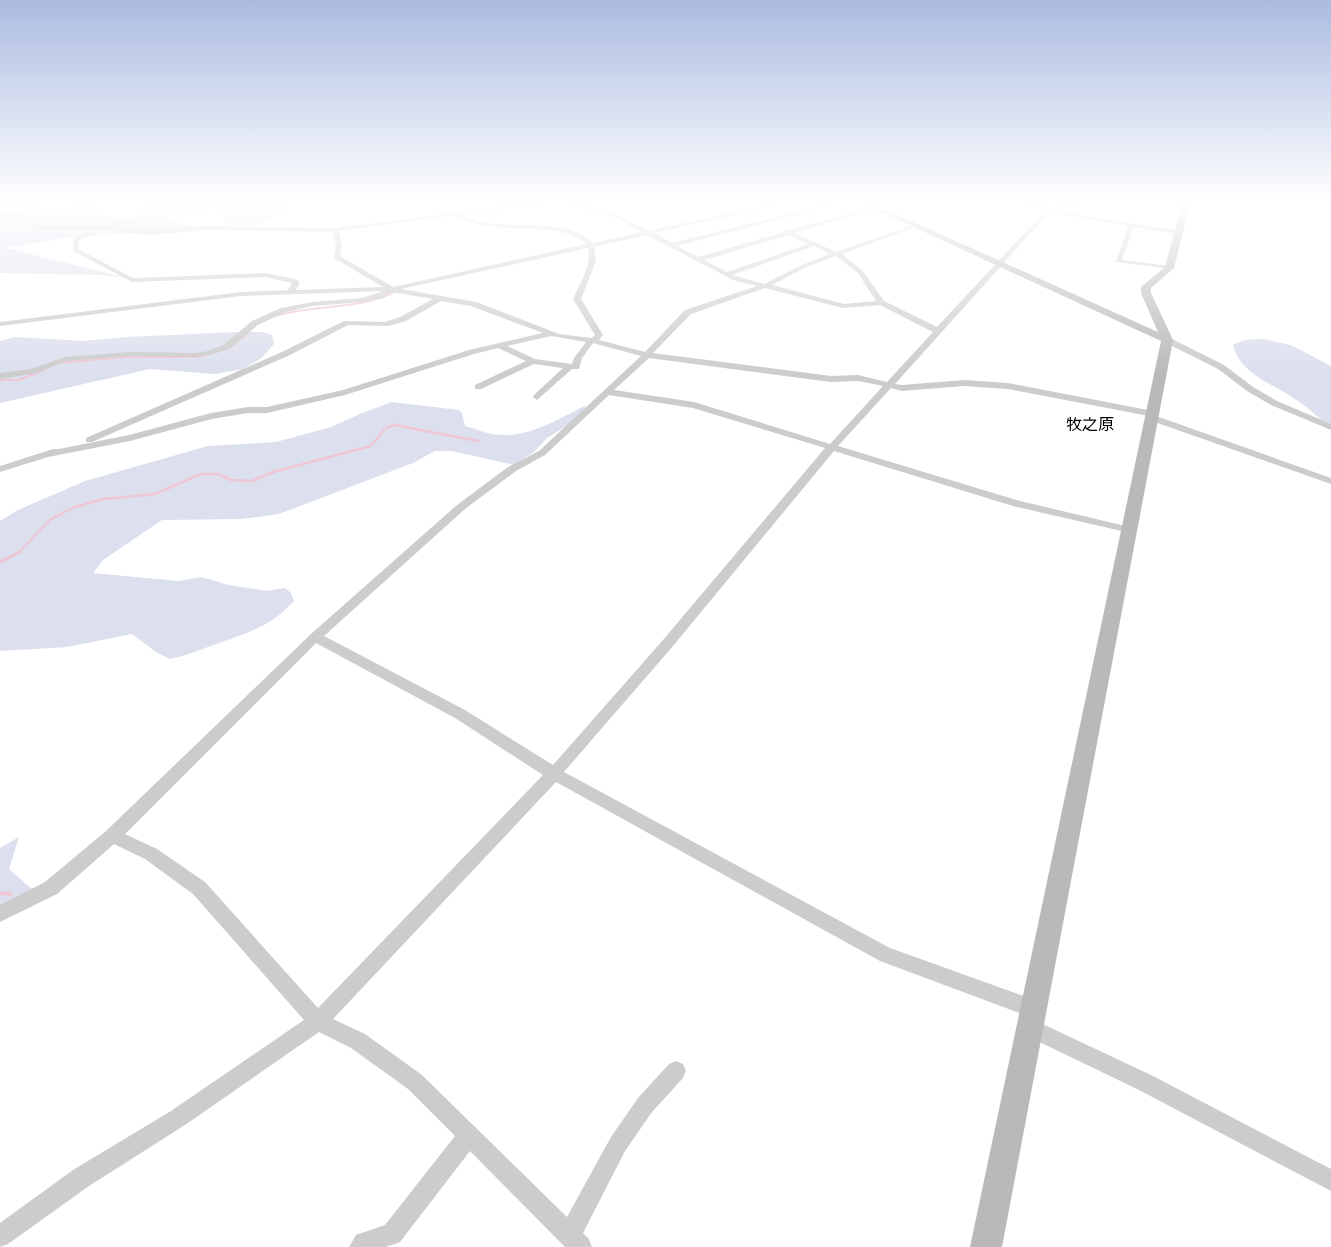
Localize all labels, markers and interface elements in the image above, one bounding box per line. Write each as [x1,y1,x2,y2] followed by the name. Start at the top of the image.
[1066,414,1114,434] district label: 牧之原

